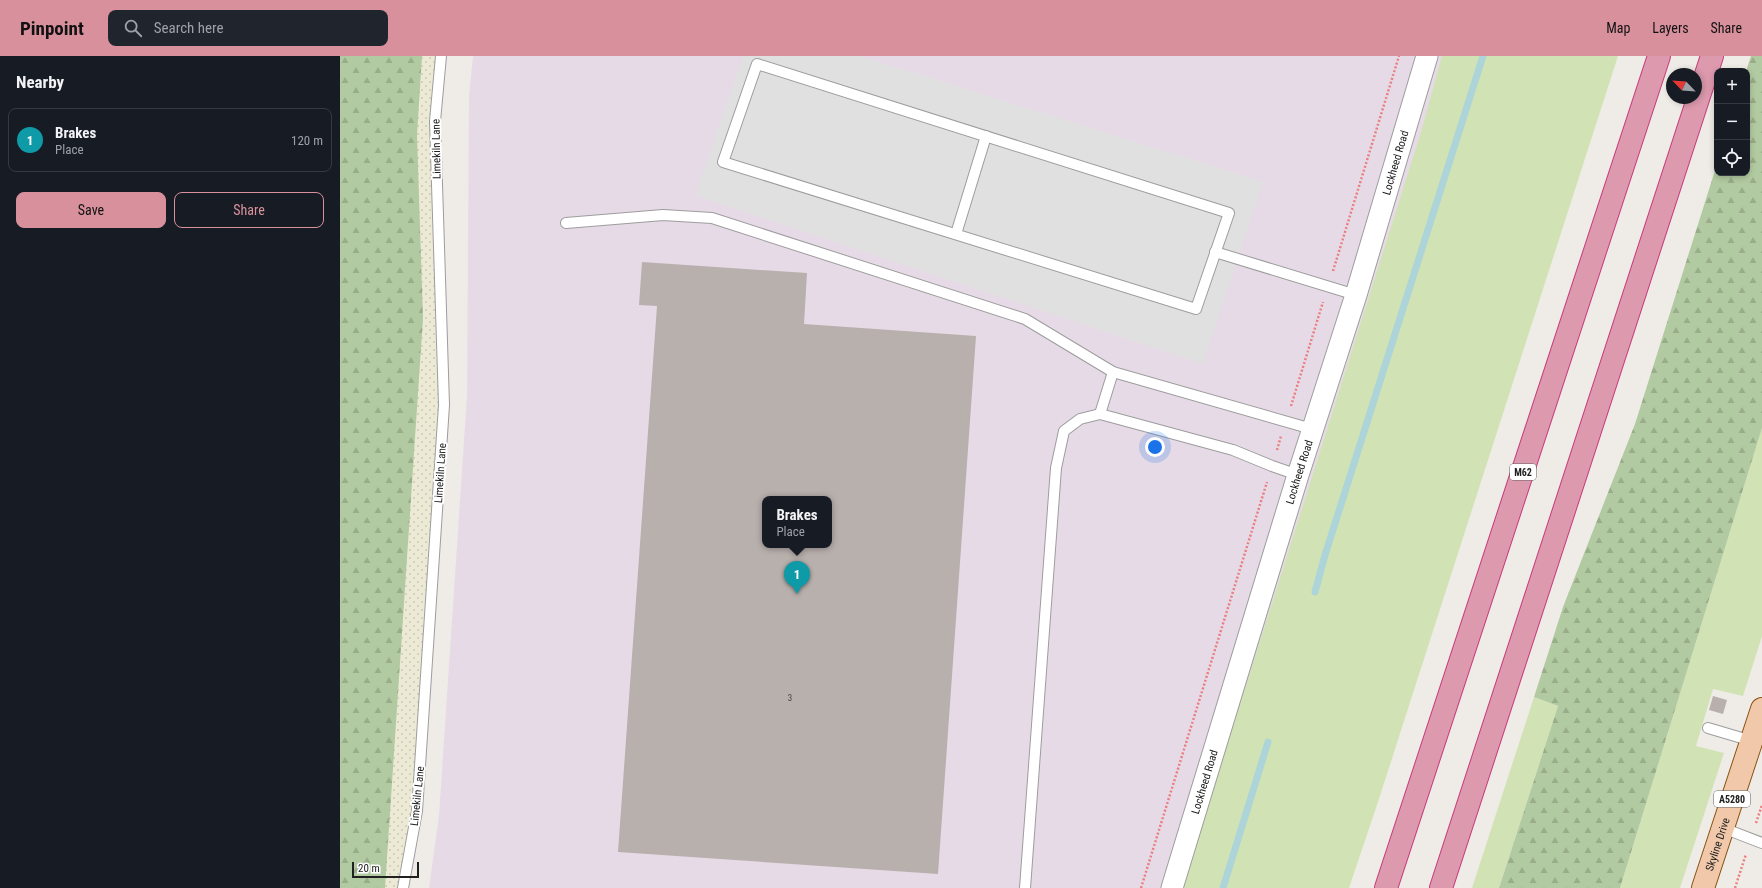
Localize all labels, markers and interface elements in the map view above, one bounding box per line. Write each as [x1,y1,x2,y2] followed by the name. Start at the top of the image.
[108,10,388,46] search box
[20,17,84,40] text: Pinpoint
[122,17,144,39] icon: search
[154,19,224,37] text: Search here
[1606,20,1630,36] text: Map
[1652,20,1689,36] text: Layers
[1711,20,1742,36] text: Share
[1666,68,1702,104] north arrow
[1714,68,1750,176] map controls
[1714,68,1750,104] button: +
[16,72,64,92] text: Nearby
[1714,104,1750,140] button: −
[429,119,444,179] street label: Limekiln Lane
[55,124,96,142] text: Brakes
[1380,129,1412,197] street label: Lockheed Road
[27,133,33,148] text: 1
[291,133,323,148] text: 120 m
[1714,140,1750,176] button: locate
[55,142,84,157] text: Place
[16,192,166,228] button: Save
[174,192,324,228] button: Share
[1145,437,1165,457] your location
[1283,438,1316,506] street label: Lockheed Road
[432,443,449,503] street label: Limekiln Lane
[1510,464,1536,480] road number: M62
[762,496,832,548] popup
[776,506,818,524] text: Brakes
[776,524,805,539] text: Place
[784,561,810,594] pin: 1
[788,693,792,703] house number: 3
[1189,748,1221,816] street label: Lockheed Road
[408,766,427,827] street label: Limekiln Lane
[1714,791,1750,807] road number: A5280
[1703,816,1733,873] street label: Skyline Drive
[352,860,419,879] scale bar
[358,862,380,875] text: 20 m

